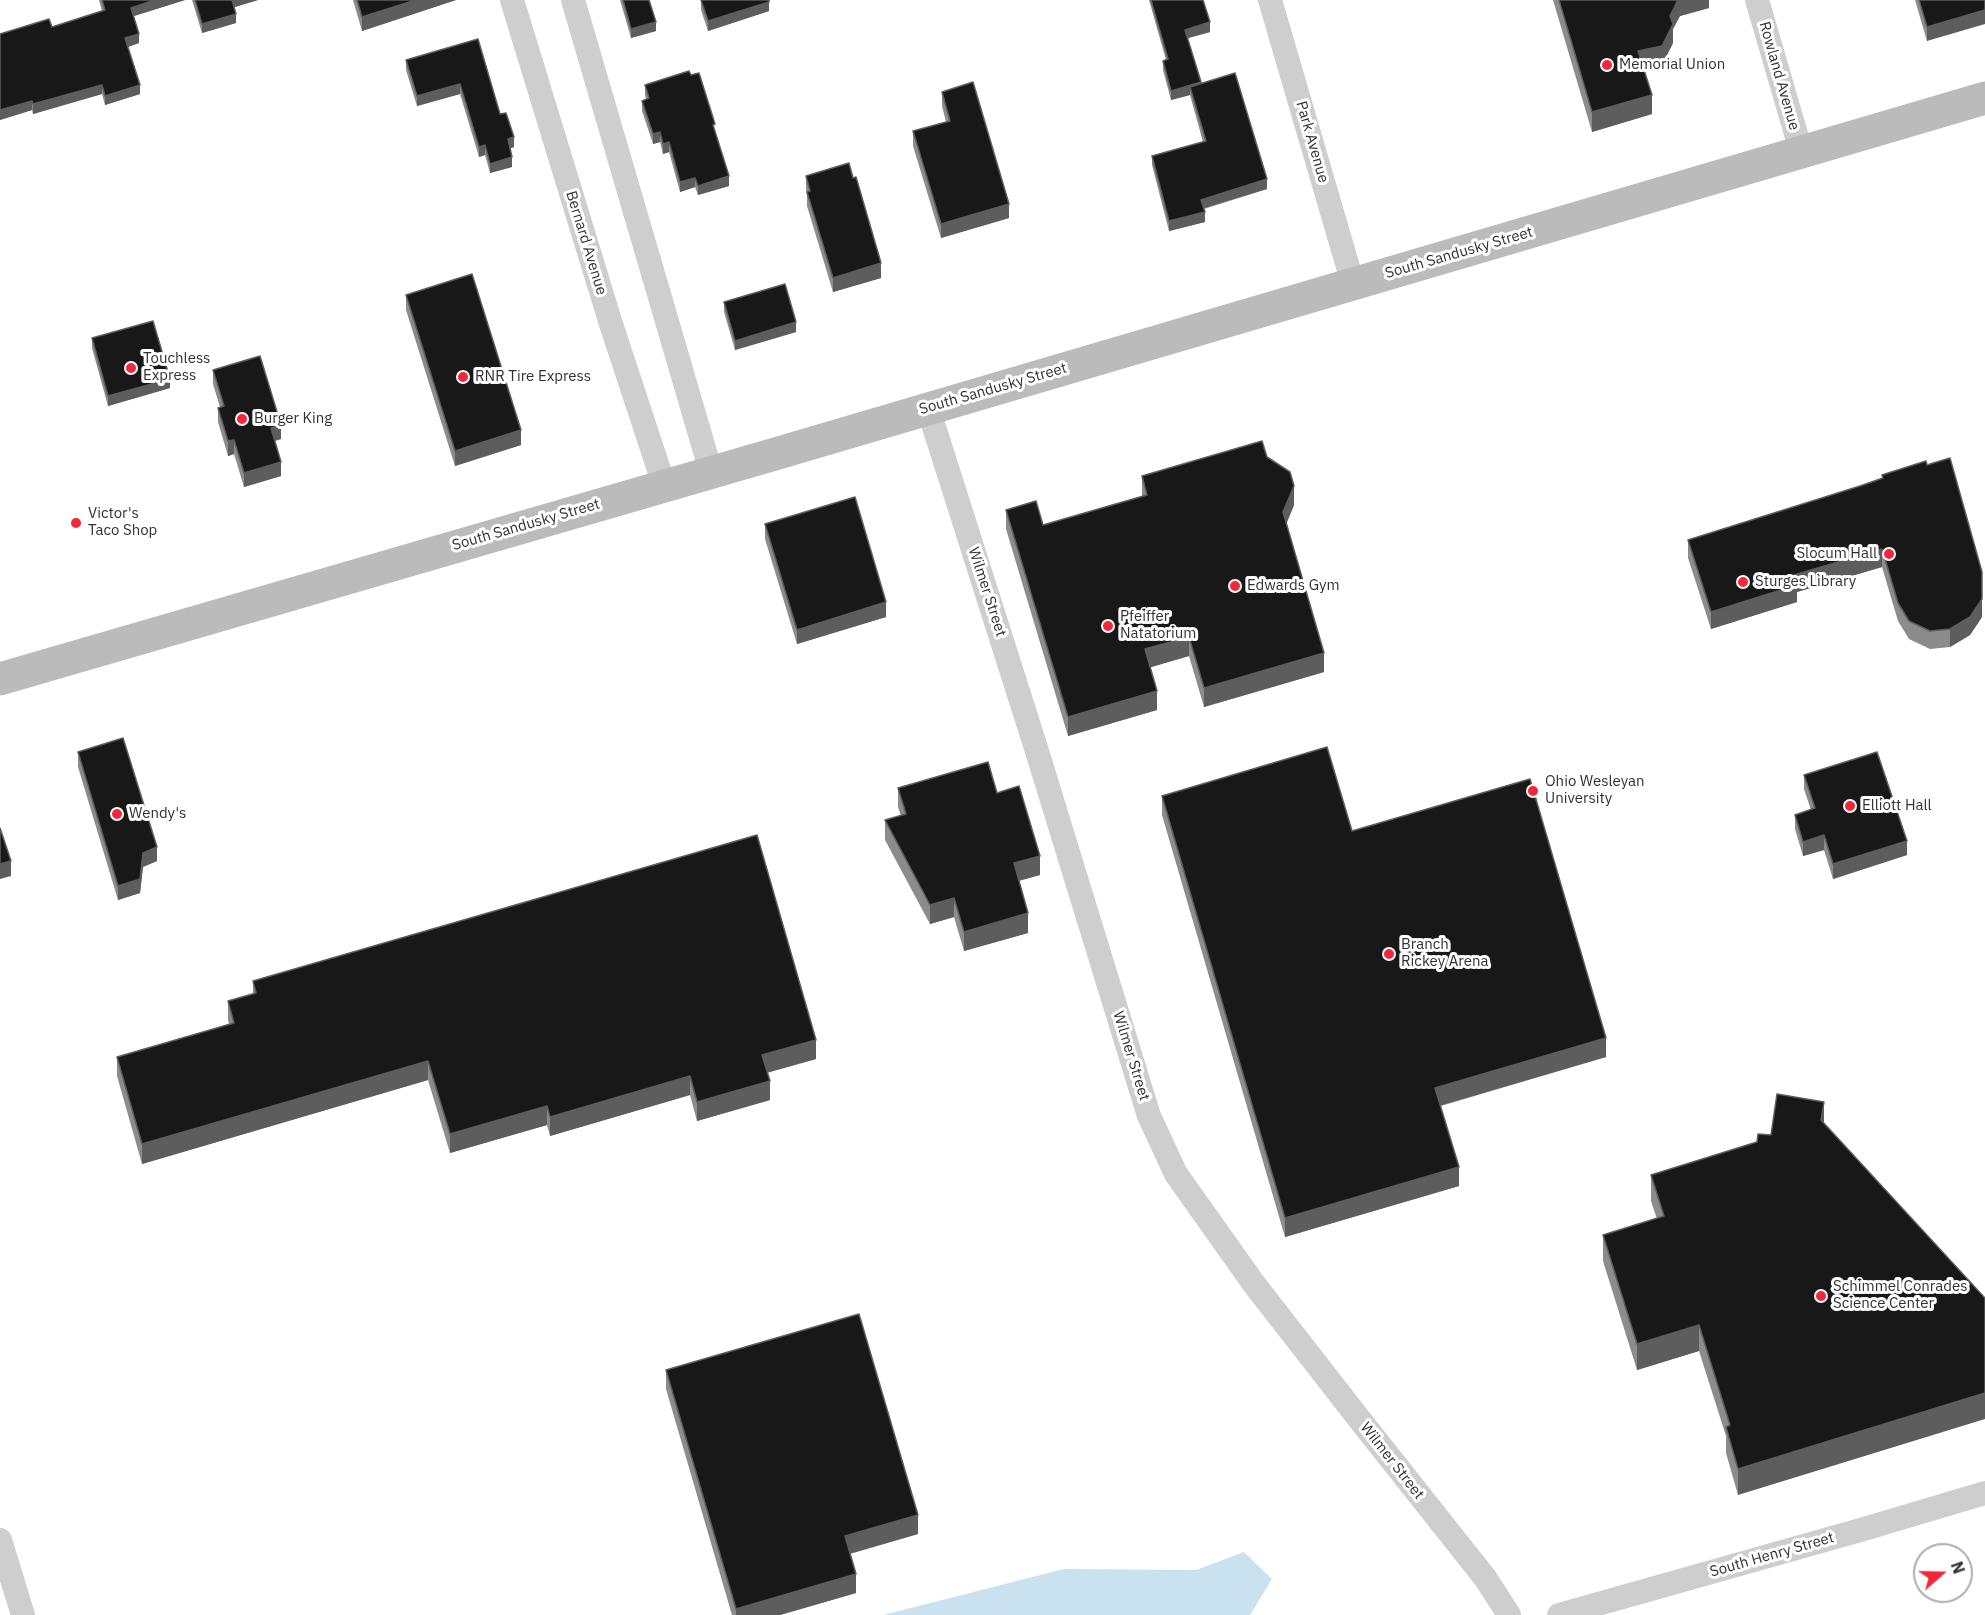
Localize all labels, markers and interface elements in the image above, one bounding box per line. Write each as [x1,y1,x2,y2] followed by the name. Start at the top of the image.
[1755,20,1803,132] street label: Rowland Avenue
[1619,56,1725,74] place label: Memorial Union
[1600,58,1614,72] marker: Memorial Union
[1292,99,1332,185] street label: Park Avenue
[562,189,610,297] street label: Bernard Avenue
[1383,223,1535,283] street label: South Sandusky Street
[143,350,210,385] place label: Touchless Express
[917,359,1069,419] street label: South Sandusky Street
[124,361,138,375] marker: Touchless Express
[475,368,591,386] place label: RNR Tire Express
[456,370,470,384] marker: RNR Tire Express
[254,410,332,428] place label: Burger King
[235,412,249,426] marker: Burger King
[450,495,602,555] street label: South Sandusky Street
[88,505,157,540] place label: Victor's Taco Shop
[69,516,83,530] marker: Victor's Taco Shop
[964,545,1010,639] street label: Wilmer Street
[1796,545,1877,563] place label: Slocum Hall
[1882,547,1896,561] marker: Slocum Hall
[1755,573,1856,591] place label: Sturges Library
[1736,575,1750,589] marker: Sturges Library
[1247,577,1340,595] place label: Edwards Gym
[1228,579,1242,593] marker: Edwards Gym
[1120,608,1196,643] place label: Pfeiffer Natatorium
[1101,619,1115,633] marker: Pfeiffer Natatorium
[1545,773,1645,808] place label: Ohio Wesleyan University
[1526,784,1540,798] marker: Ohio Wesleyan University
[1862,797,1932,815] place label: Elliott Hall
[1843,799,1857,813] marker: Elliott Hall
[129,805,186,823] place label: Wendy's
[110,807,124,821] marker: Wendy's
[1401,936,1489,971] place label: Branch Rickey Arena
[1382,947,1396,961] marker: Branch Rickey Arena
[1109,1009,1153,1103] street label: Wilmer Street
[1833,1278,1968,1313] place label: Schimmel Conrades Science Center
[1814,1289,1828,1303] marker: Schimmel Conrades Science Center
[1356,1419,1428,1503] street label: Wilmer Street
[1708,1529,1836,1581] street label: South Henry Street
[1913,1543,1973,1603] north arrow
[1947,1559,1969,1576] text: N

